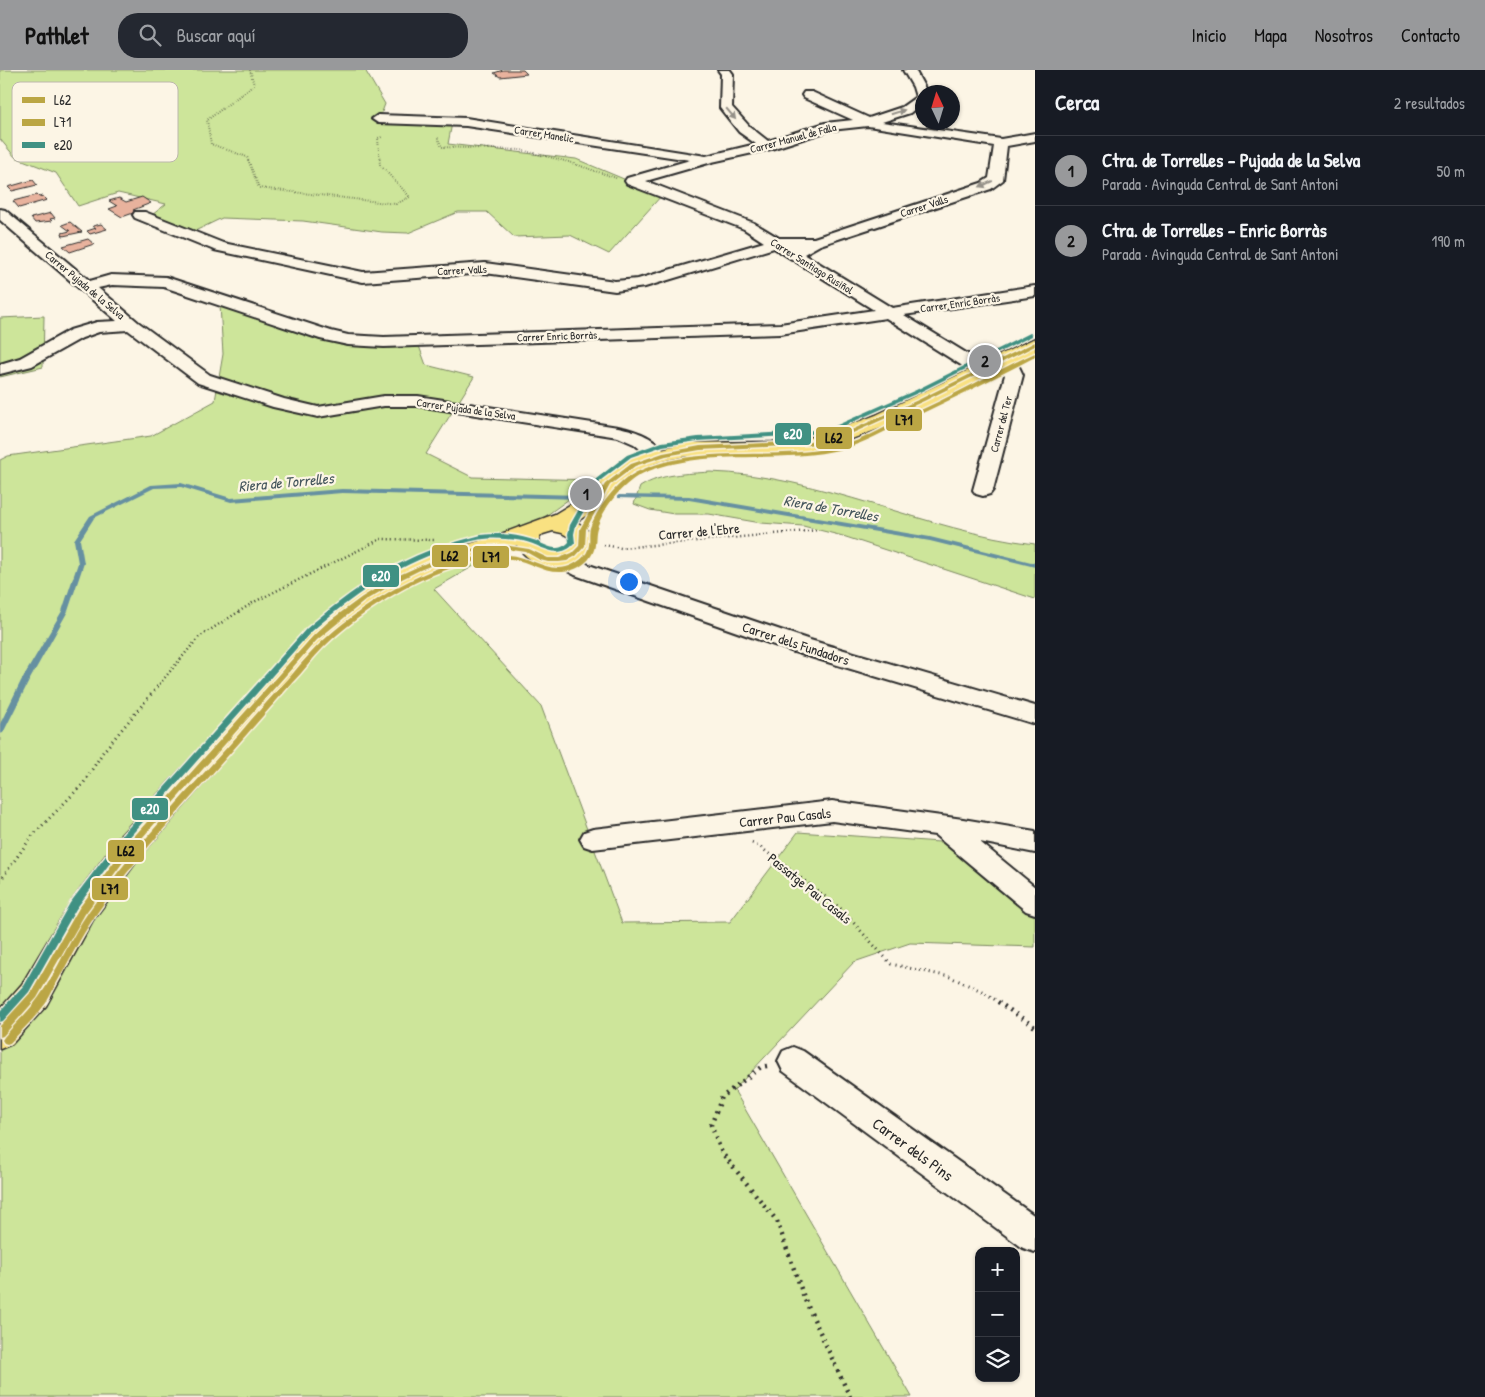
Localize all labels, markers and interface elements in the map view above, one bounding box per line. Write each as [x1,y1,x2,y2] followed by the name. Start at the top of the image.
[118,13,468,58] search box
[25,19,88,51] text: Pathlet
[136,21,164,49] icon: search
[176,22,256,48] text: Buscar aquí
[1192,23,1226,48] text: Inicio
[1254,23,1287,48] text: Mapa
[1315,23,1373,48] text: Nosotros
[1401,23,1460,48] text: Contacto
[12,82,178,162] legend
[915,85,960,130] north arrow
[1055,88,1099,117] text: Cerca
[54,90,72,109] text: L62
[1394,92,1465,114] text: 2 resultados
[726,108,737,121] one-way arrow
[890,108,905,116] one-way arrow
[54,112,71,131] text: L71
[748,120,838,156] street label: Carrer Manuel de Falla
[513,122,575,146] street label: Carrer Manelic
[54,135,72,154] text: e20
[1102,147,1360,173] text: Ctra. de Torrelles - Pujada de la Selva
[1068,160,1074,182] text: 1
[1437,160,1465,182] text: 50 m
[1102,173,1339,195] text: Parada · Avinguda Central de Sant Antoni
[979,181,993,189] one-way arrow
[898,192,950,220] street label: Carrer Valls
[1102,217,1327,243] text: Ctra. de Torrelles - Enric Borràs
[1067,230,1075,252] text: 2
[1432,230,1465,252] text: 190 m
[768,235,856,297] street label: Carrer Santiago Rusiñol
[1102,243,1339,265] text: Parada · Avinguda Central de Sant Antoni
[42,248,128,323] street label: Carrer Pujada de la Selva
[437,262,487,278] street label: Carrer Valls
[919,290,1001,316] street label: Carrer Enric Borràs
[517,328,597,344] street label: Carrer Enric Borràs
[969,342,1001,380] pin: 2
[987,394,1015,454] street label: Carrer del Ter
[416,395,517,423] street label: Carrer Pujada de la Selva
[885,408,923,432] line badge: L71
[895,410,913,429] text: L71
[774,422,812,446] line badge: e20
[784,424,803,443] text: e20
[815,426,853,450] line badge: L62
[825,428,843,447] text: L62
[238,467,336,497] water label: Riera de Torrelles
[570,475,602,513] pin: 1
[782,489,881,527] water label: Riera de Torrelles
[658,518,741,544] street label: Carrer de l'Ebre
[431,544,469,568] line badge: L62
[472,545,510,569] line badge: L71
[441,546,459,565] text: L62
[482,547,500,566] text: L71
[362,564,400,588] line badge: e20
[372,566,391,585] text: e20
[616,569,642,595] your location
[740,617,852,669] street label: Carrer dels Fundadors
[131,797,169,821] line badge: e20
[141,799,160,818] text: e20
[738,803,832,831] street label: Carrer Pau Casals
[107,839,145,863] line badge: L62
[117,841,135,860] text: L62
[764,848,856,928] street label: Passatge Pau Casals
[91,877,129,901] line badge: L71
[101,879,119,898] text: L71
[868,1112,958,1186] street label: Carrer dels Pins
[975,1247,1020,1382] map controls
[975,1247,1020,1292] button: +
[975,1292,1020,1337] button: −
[975,1337,1020,1382] button: layers

